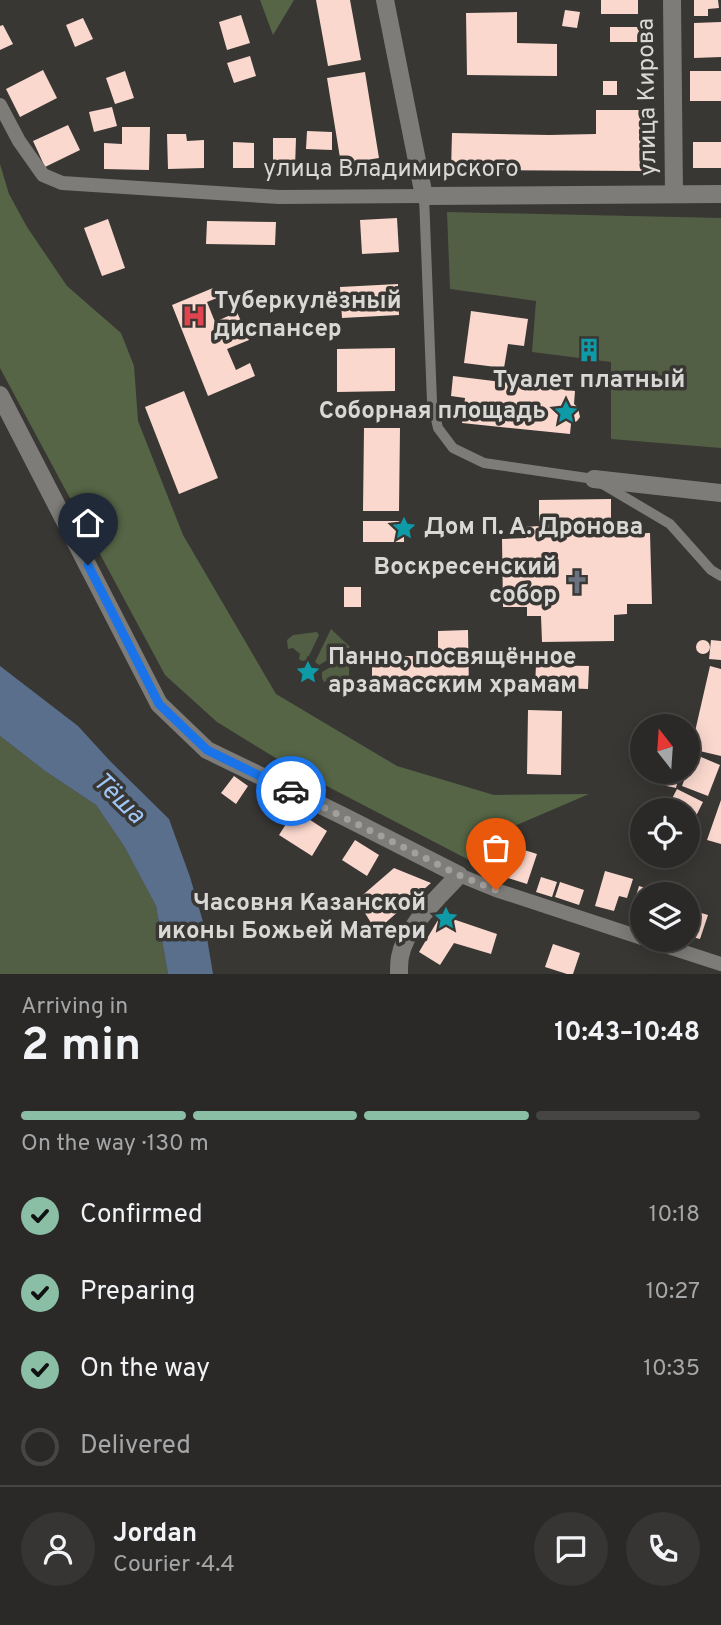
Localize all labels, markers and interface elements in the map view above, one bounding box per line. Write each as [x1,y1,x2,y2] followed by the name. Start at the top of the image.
[632,18,664,176] street label: улица Кирова
[263,155,519,185] street label: улица Владимирского
[214,287,402,345] place label: Туберкулёзный диспансер
[180,302,208,330] hospital icon: Туберкулёзный диспансер
[575,336,603,364] building icon: Туалет платный
[493,366,685,396] place label: Туалет платный
[319,397,546,427] place label: Соборная площадь
[552,398,580,426] place icon: Соборная площадь
[58,493,118,565] pin
[69,504,107,542] icon: home
[424,513,643,543] place label: Дом П. А. Дронова
[390,514,418,542] place icon: Дом П. А. Дронова
[374,553,557,611] place label: Воскресенский собор
[563,568,591,596] church icon: Воскресенский собор
[328,643,577,701] place label: Панно, посвящённое арзамасским храмам
[294,658,322,686] place icon: Панно, посвящённое арзамасским храмам
[630,714,700,784] north arrow
[630,714,700,952] map controls
[256,756,326,826] courier
[85,766,152,832] water label: Тёша
[272,772,310,810] icon: car
[630,798,700,868] button: locate
[466,818,526,890] pin
[477,829,515,867] icon: bag
[630,882,700,952] button: layers
[157,889,426,947] place label: Часовня Казанской иконы Божьей Матери
[432,904,460,932] place icon: Часовня Казанской иконы Божьей Матери
[21,993,128,1022] text: Arriving in
[554,1017,700,1050] text: 10:43–10:48
[21,1018,141,1077] text: 2 min
[21,1130,209,1159] text: On the way · 130 m
[21,1197,59,1235] icon: check
[80,1199,203,1232] text: Confirmed
[649,1201,700,1230] text: 10:18
[21,1274,59,1312] icon: check
[80,1276,195,1309] text: Preparing
[646,1278,700,1307] text: 10:27
[21,1351,59,1389] icon: check
[80,1353,210,1386] text: On the way
[643,1355,700,1384] text: 10:35
[80,1430,191,1463] text: Delivered
[21,1512,95,1586] button: person
[534,1512,608,1586] button: chat
[626,1512,700,1586] button: phone
[113,1518,197,1551] text: Jordan
[113,1551,235,1580] text: Courier · 4.4

